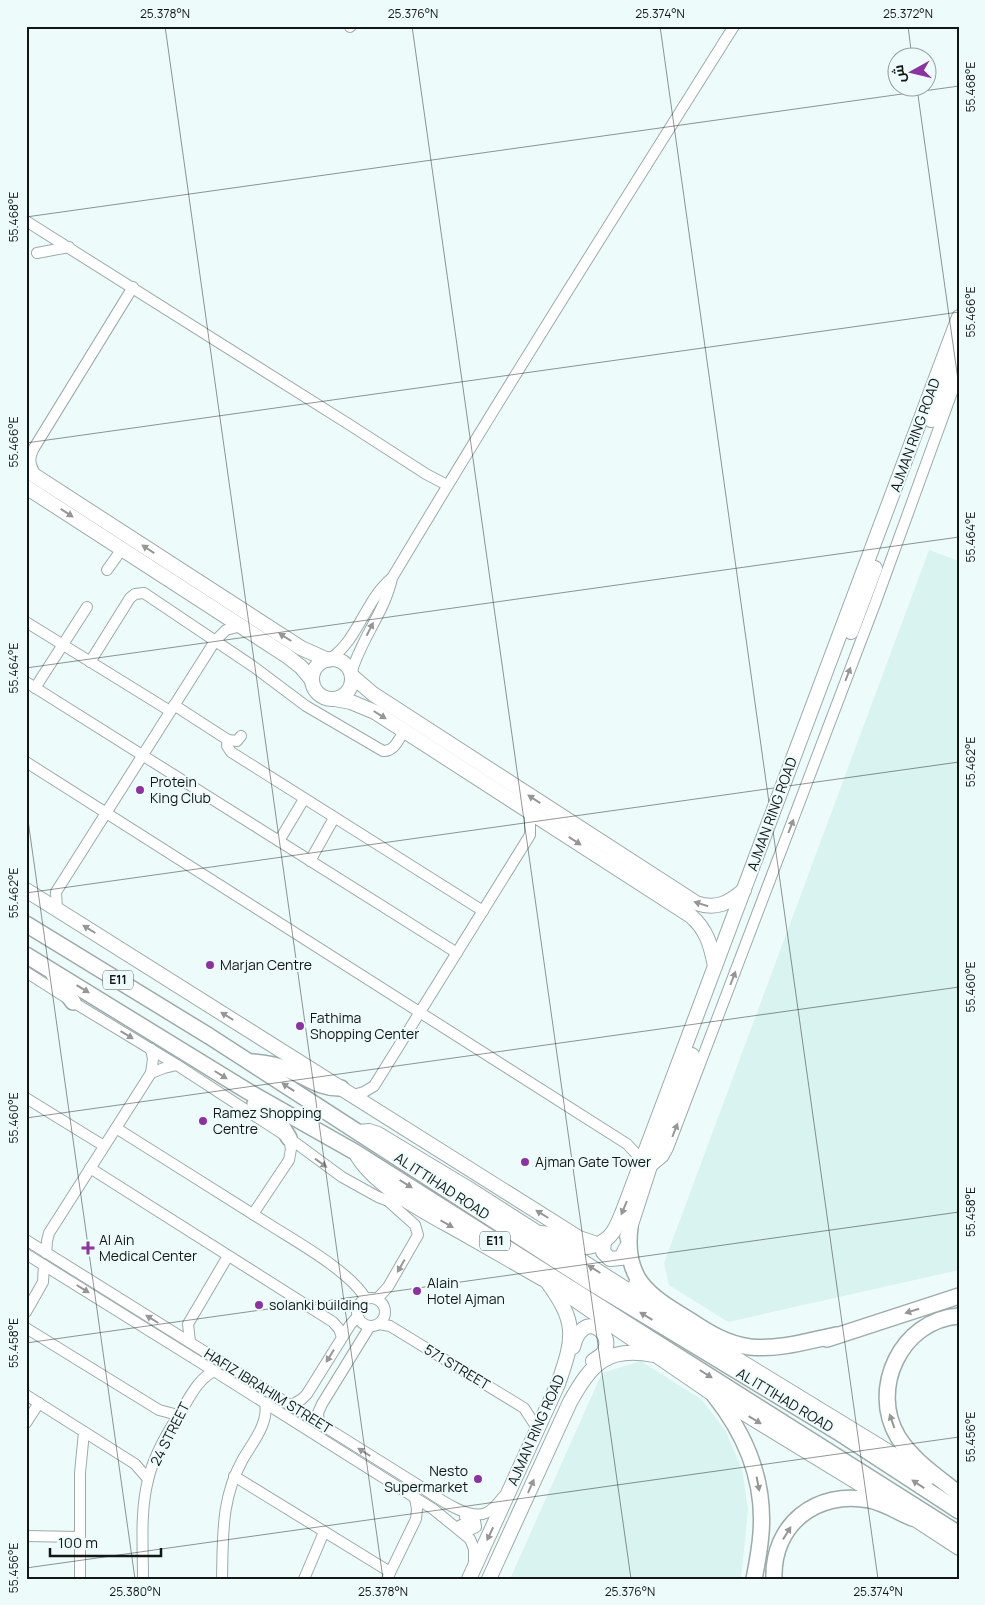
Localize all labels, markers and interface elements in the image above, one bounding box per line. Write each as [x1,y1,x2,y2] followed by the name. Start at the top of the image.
[140,5,190,22] text: 25.378°N
[388,5,438,22] text: 25.376°N
[635,5,685,22] text: 25.374°N
[883,5,933,22] text: 25.372°N
[888,48,938,98] north arrow
[962,62,979,112] text: 55.468°E
[888,64,909,84] text: ش
[5,192,22,242] text: 55.468°E
[962,286,979,338] text: 55.466°E
[885,375,944,494] street label: AJMAN RING ROAD
[5,416,22,468] text: 55.466°E
[60,508,74,518] one-way arrow
[962,511,979,562] text: 55.464°E
[141,544,155,554] one-way arrow
[366,622,374,636] one-way arrow
[278,633,291,642] one-way arrow
[5,642,22,693] text: 55.464°E
[845,667,853,681] one-way arrow
[373,711,387,720] one-way arrow
[962,737,979,787] text: 55.462°E
[742,754,801,873] street label: AJMAN RING ROAD
[150,772,211,807] place label: Protein King Club
[134,784,146,796] marker: Protein King Club
[528,794,541,803] one-way arrow
[788,818,795,833] one-way arrow
[569,837,582,846] one-way arrow
[5,868,22,918] text: 55.462°E
[693,899,708,907] one-way arrow
[82,925,96,934] one-way arrow
[220,955,312,974] place label: Marjan Centre
[204,959,216,971] marker: Marjan Centre
[962,961,979,1012] text: 55.460°E
[103,970,133,990] road number: E11
[730,970,737,985] one-way arrow
[76,985,89,994] one-way arrow
[310,1008,419,1043] place label: Fathima Shopping Center
[220,1011,233,1021] one-way arrow
[294,1020,306,1032] marker: Fathima Shopping Center
[120,1030,134,1039] one-way arrow
[215,1070,228,1079] one-way arrow
[281,1082,295,1091] one-way arrow
[5,1092,22,1143] text: 55.460°E
[213,1103,322,1138] place label: Ramez Shopping Centre
[197,1115,209,1127] marker: Ramez Shopping Centre
[672,1122,680,1137] one-way arrow
[391,1148,493,1223] street label: AL ITTIHAD ROAD
[535,1152,651,1171] place label: Ajman Gate Tower
[519,1156,531,1168] marker: Ajman Gate Tower
[314,1157,327,1168] one-way arrow
[399,1180,413,1189] one-way arrow
[962,1187,979,1237] text: 55.458°E
[620,1201,628,1215] one-way arrow
[535,1210,548,1219] one-way arrow
[439,1220,454,1228] one-way arrow
[99,1230,197,1265] place label: Al Ain Medical Center
[480,1232,510,1250] road number: E11
[81,1241,95,1255] marker: Al Ain Medical Center
[396,1259,405,1272] one-way arrow
[587,1264,600,1274] one-way arrow
[427,1273,505,1308] place label: Alain Hotel Ajman
[76,1284,89,1293] one-way arrow
[411,1285,423,1297] marker: Alain Hotel Ajman
[269,1295,368,1314] place label: solanki building
[253,1299,265,1311] marker: solanki building
[905,1308,920,1315] one-way arrow
[639,1311,652,1320] one-way arrow
[146,1314,159,1324] one-way arrow
[5,1318,22,1368] text: 55.458°E
[421,1340,494,1394] street label: 571 STREET
[201,1344,336,1438] street label: HAFIZ IBRAHIM STREET
[326,1350,335,1363] one-way arrow
[733,1363,837,1436] street label: AL ITTIHAD ROAD
[699,1369,713,1379] one-way arrow
[503,1371,569,1488] street label: AJMAN RING ROAD
[145,1398,194,1469] street label: 24 STREET
[962,1412,979,1462] text: 55.456°E
[887,1413,895,1428] one-way arrow
[749,1415,762,1425] one-way arrow
[358,1447,371,1456] one-way arrow
[384,1461,468,1496] place label: Nesto Supermarket
[472,1473,484,1485] marker: Nesto Supermarket
[754,1477,762,1493] one-way arrow
[527,1479,535,1493] one-way arrow
[911,1479,925,1489] one-way arrow
[50,1525,161,1557] scale bar
[486,1526,494,1541] one-way arrow
[782,1526,792,1539] one-way arrow
[58,1532,98,1553] text: 100 m
[5,1543,22,1593] text: 55.456°E
[109,1583,161,1600] text: 25.380°N
[358,1583,408,1600] text: 25.378°N
[605,1583,655,1600] text: 25.376°N
[853,1583,903,1600] text: 25.374°N

